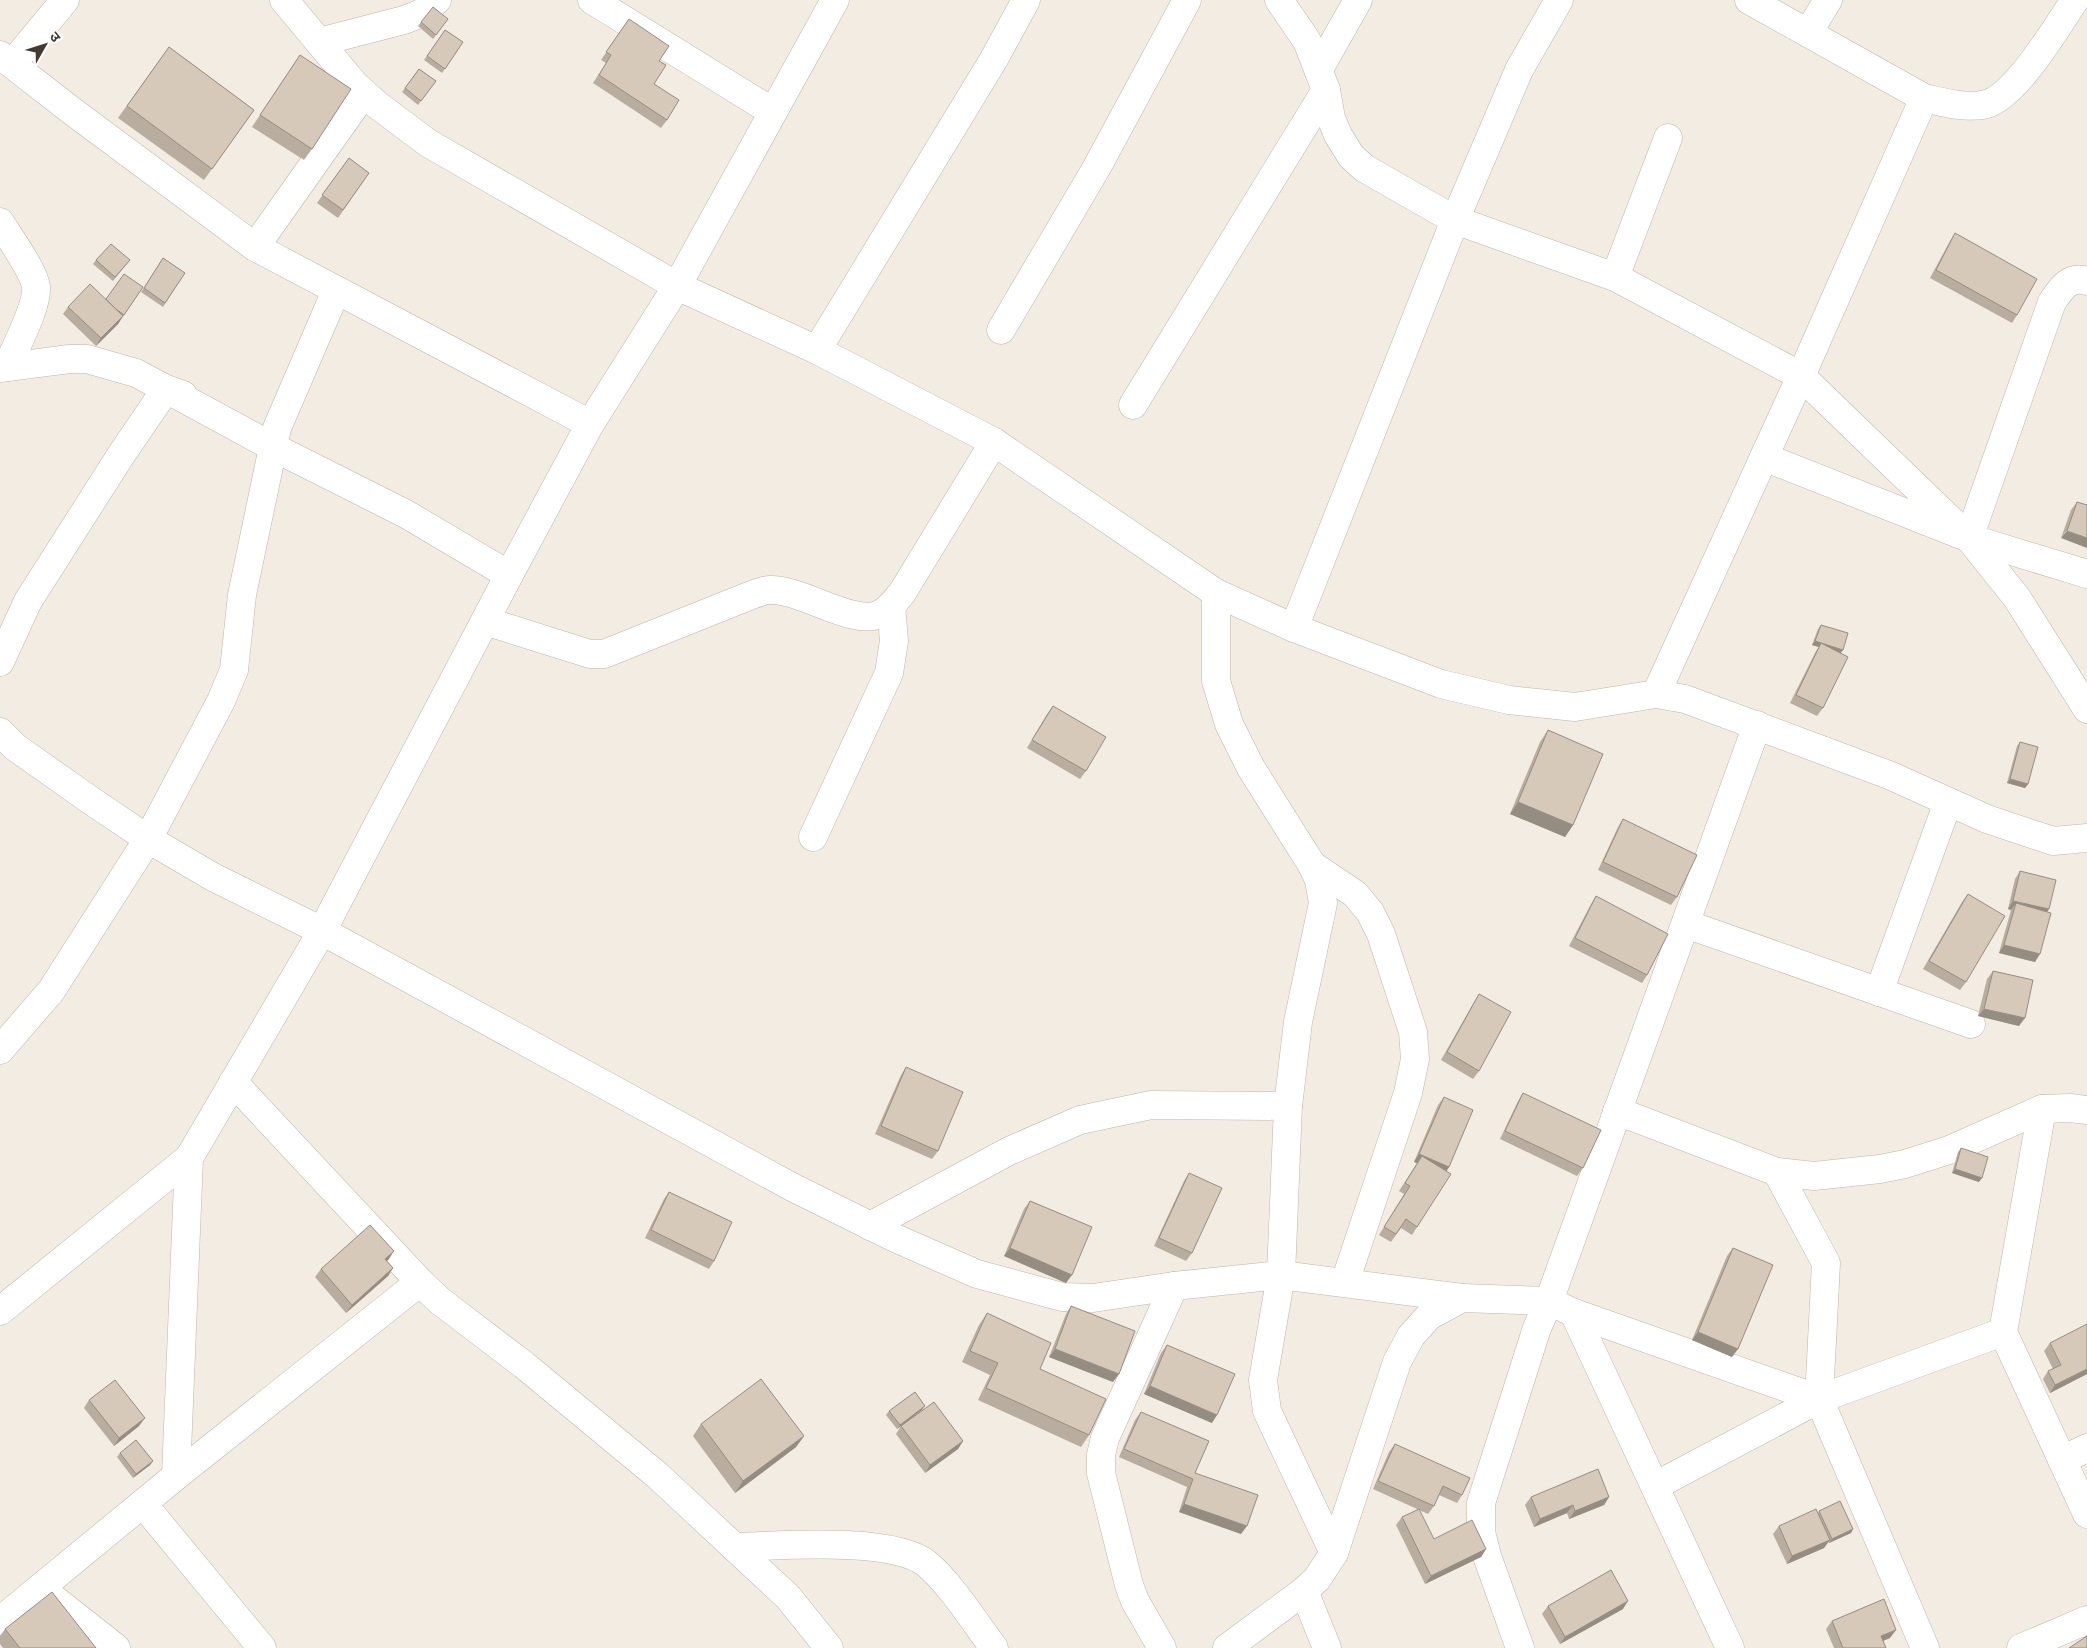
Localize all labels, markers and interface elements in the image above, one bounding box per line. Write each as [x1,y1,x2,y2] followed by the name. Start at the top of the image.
[20,20,70,70] north arrow
[46,29,64,46] text: उ

